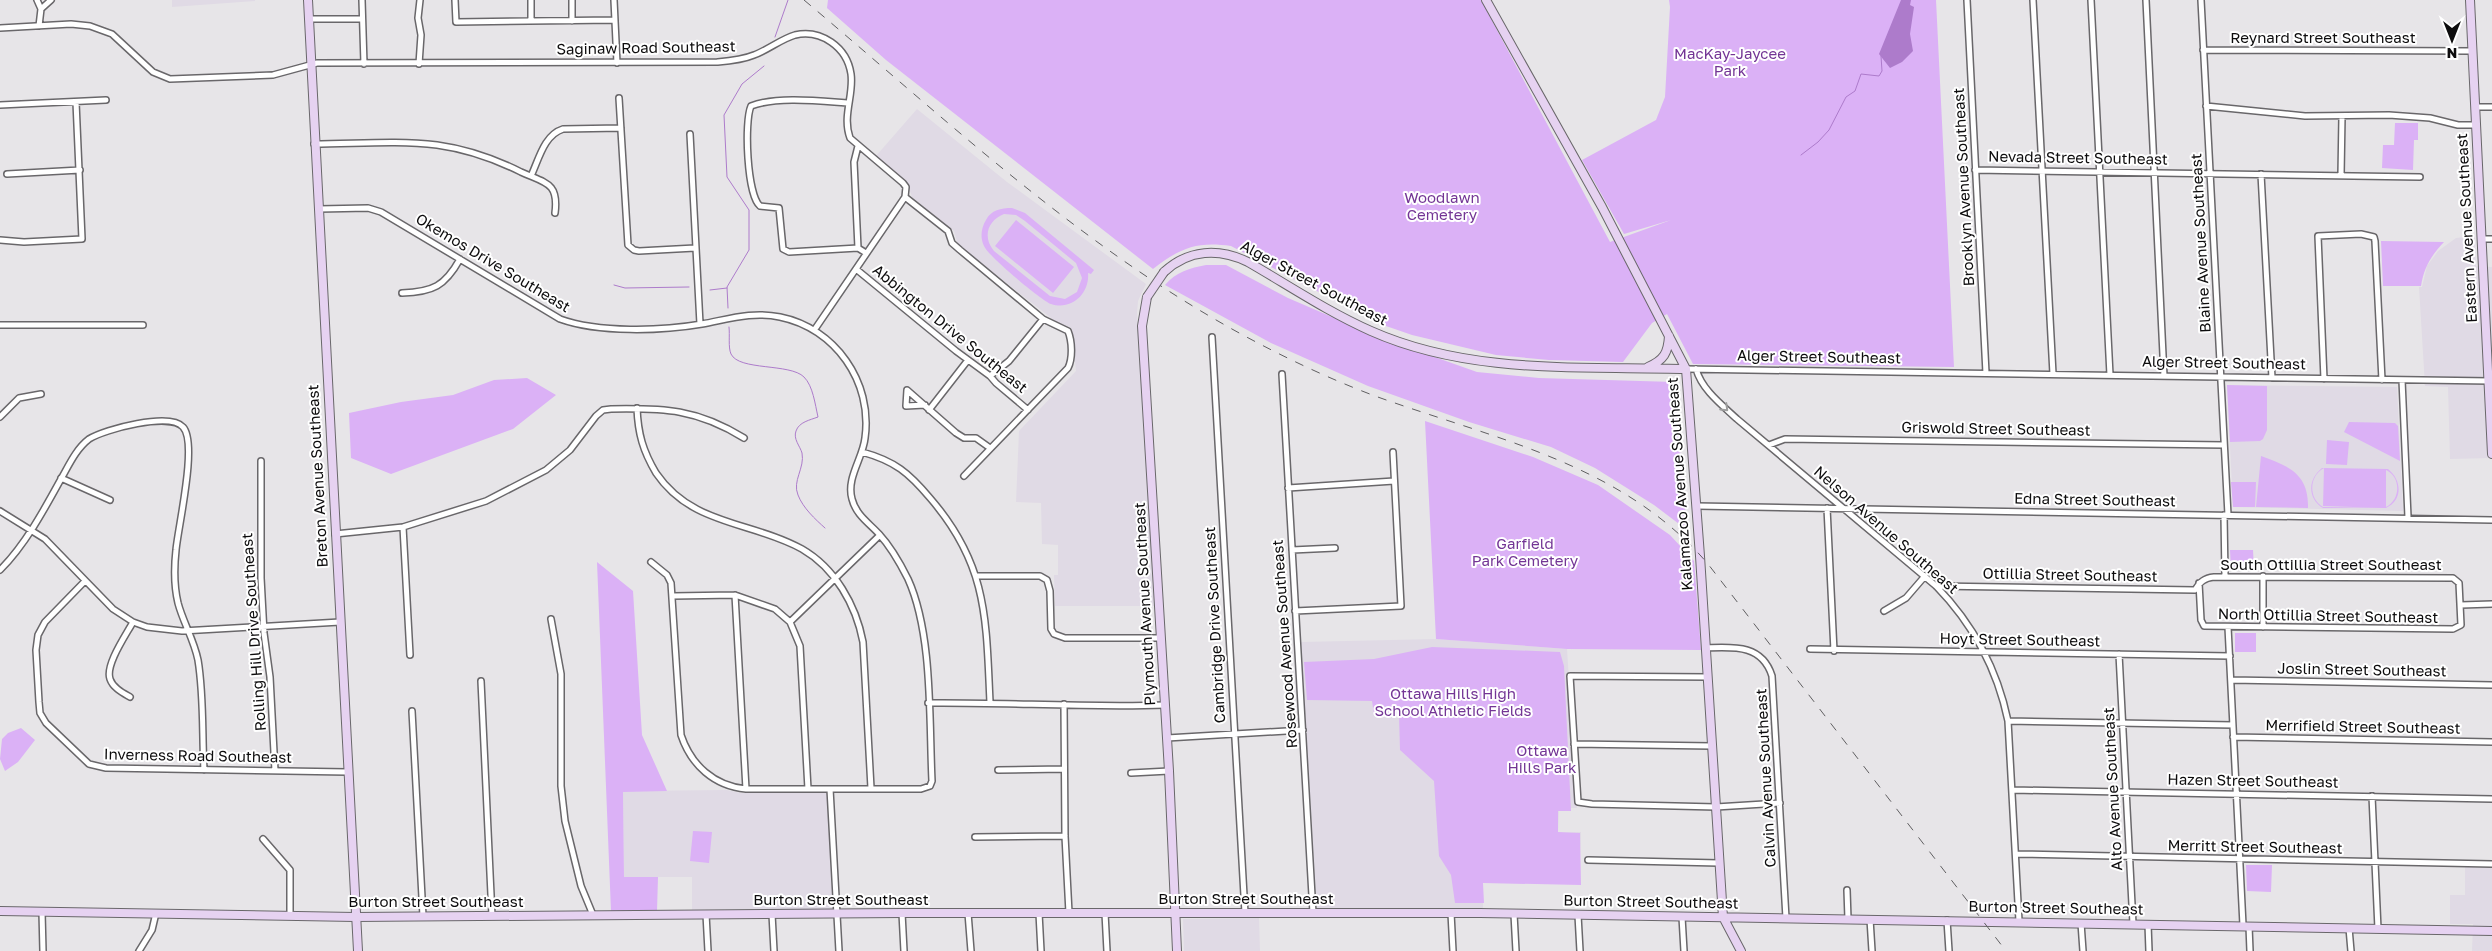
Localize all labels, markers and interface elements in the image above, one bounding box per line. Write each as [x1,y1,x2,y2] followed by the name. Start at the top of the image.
[2427,15,2477,65] north arrow
[2230,28,2416,46] street label: Reynard Street Southeast
[556,36,736,58] street label: Saginaw Road Southeast
[1674,44,1786,79] park label: MacKay-Jaycee Park
[2447,45,2457,62] text: N
[1949,87,1977,287] street label: Brooklyn Avenue Southeast
[2452,133,2480,323] street label: Eastern Avenue Southeast
[1988,146,2168,168] street label: Nevada Street Southeast
[2186,153,2214,333] street label: Blaine Avenue Southeast
[1404,188,1480,223] park label: Woodlawn Cemetery
[413,209,574,315] street label: Okemos Drive Southeast
[1238,236,1391,329] street label: Alger Street Southeast
[870,260,1032,396] street label: Abbington Drive Southeast
[1737,346,1901,366] street label: Alger Street Southeast
[2142,352,2306,372] street label: Alger Street Southeast
[1663,377,1695,591] street label: Kalamazoo Avenue Southeast
[303,384,331,568] street label: Breton Avenue Southeast
[1719,402,1728,411] one-way arrow
[1901,417,2091,439] street label: Griswold Street Southeast
[1811,462,1963,597] street label: Nelson Avenue Southeast
[2014,489,2176,509] street label: Edna Street Southeast
[1130,502,1158,706] street label: Plymouth Avenue Southeast
[1200,526,1228,724] street label: Cambridge Drive Southeast
[237,532,269,732] street label: Rolling Hill Drive Southeast
[1472,534,1579,569] park label: Garfield Park Cemetery
[1268,539,1300,749] street label: Rosewood Avenue Southeast
[2220,555,2442,573] street label: South Ottillia Street Southeast
[1982,563,2158,585] street label: Ottillia Street Southeast
[2218,604,2438,626] street label: North Ottillia Street Southeast
[1939,629,2101,649] street label: Hoyt Street Southeast
[2277,659,2447,679] street label: Joslin Street Southeast
[1375,684,1532,719] park label: Ottawa Hills High School Athletic Fields
[1751,688,1779,868] street label: Calvin Avenue Southeast
[2099,707,2125,871] street label: Alto Avenue Southeast
[2265,715,2461,737] street label: Merrifield Street Southeast
[1507,741,1577,776] park label: Ottawa Hills Park
[104,744,292,766] street label: Inverness Road Southeast
[2167,770,2339,790] street label: Hazen Street Southeast
[2167,835,2343,857] street label: Merritt Street Southeast
[1158,889,1334,907] street label: Burton Street Southeast
[753,890,929,908] street label: Burton Street Southeast
[1563,890,1739,912] street label: Burton Street Southeast
[348,892,524,910] street label: Burton Street Southeast
[1968,896,2144,918] street label: Burton Street Southeast

